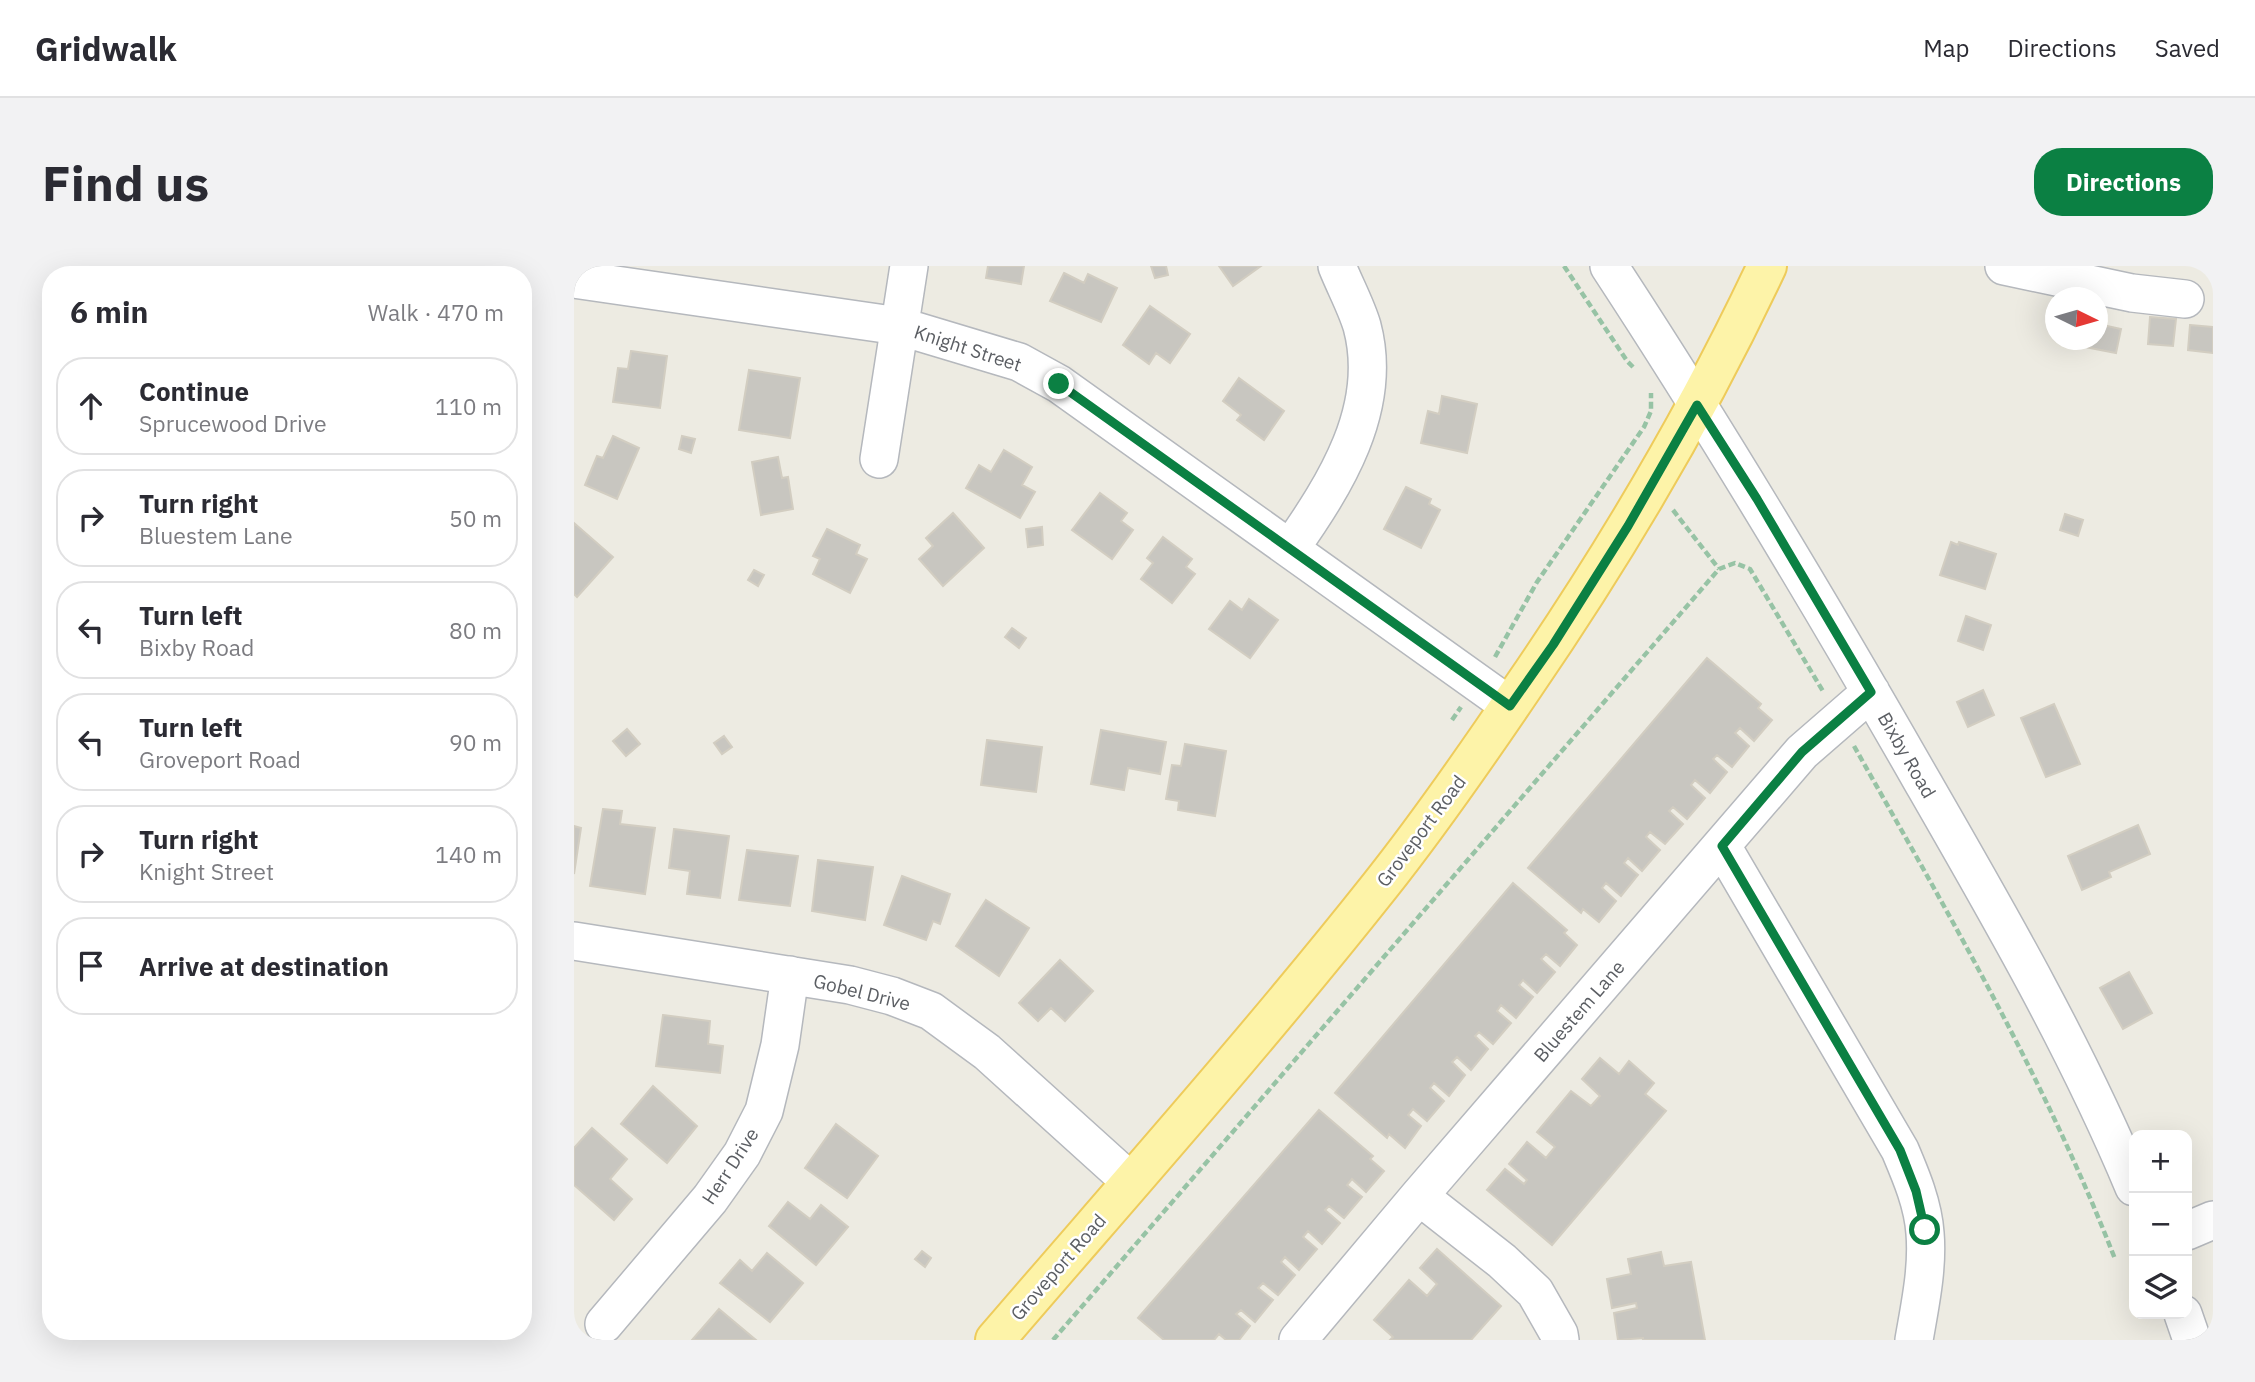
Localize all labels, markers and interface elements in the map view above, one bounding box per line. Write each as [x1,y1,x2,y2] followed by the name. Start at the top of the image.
[35,27,177,70] text: Gridwalk
[1923,32,1969,64] text: Map
[2007,32,2117,64] text: Directions
[2155,32,2220,64] text: Saved
[2034,148,2213,216] button: Directions
[42,151,209,214] text: Find us
[2045,287,2108,350] north arrow
[70,292,148,331] text: 6 min
[368,297,504,327] text: Walk · 470 m
[911,319,1025,377] street label: Knight Street
[1043,368,1074,399] route end
[139,374,249,408] text: Continue
[72,387,110,425] icon: ahead
[435,391,502,421] text: 110 m
[139,408,327,438] text: Sprucewood Drive
[139,486,258,520] text: Turn right
[72,499,110,537] icon: right
[449,503,502,533] text: 50 m
[139,520,293,550] text: Bluestem Lane
[139,598,242,632] text: Turn left
[72,611,110,649] icon: left
[449,615,502,645] text: 80 m
[139,632,254,662] text: Bixby Road
[1873,708,1941,802] street label: Bixby Road
[139,710,242,744] text: Turn left
[72,723,110,761] icon: left
[449,727,502,757] text: 90 m
[139,744,301,774] text: Groveport Road
[1371,770,1471,892] street label: Groveport Road
[139,822,258,856] text: Turn right
[72,835,110,873] icon: right
[435,839,502,869] text: 140 m
[139,856,274,886] text: Knight Street
[72,947,110,985] icon: arrive
[139,949,389,983] text: Arrive at destination
[1528,955,1630,1067] street label: Bluestem Lane
[811,968,913,1016] street label: Gobel Drive
[696,1123,764,1209] street label: Herr Drive
[2129,1130,2192,1319] map controls
[2129,1130,2192,1193] button: +
[2129,1193,2192,1256] button: −
[1005,1209,1111,1325] street label: Groveport Road
[1909,1214,1940,1245] route start
[2129,1256,2192,1319] button: layers

